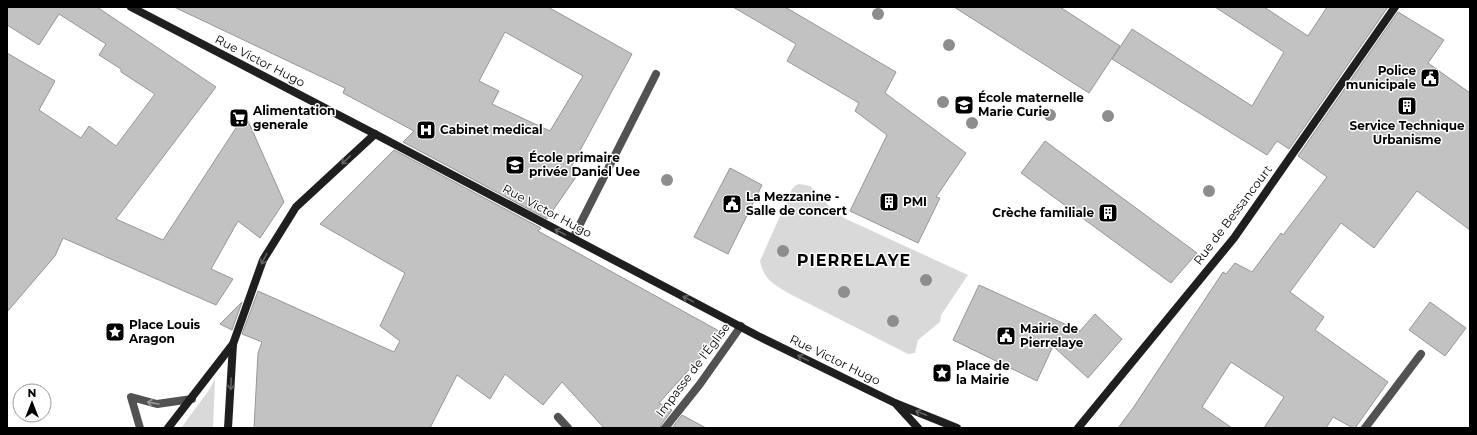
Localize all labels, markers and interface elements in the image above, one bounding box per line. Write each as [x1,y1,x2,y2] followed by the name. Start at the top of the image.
[213,31,308,90] street label: Rue Victor Hugo
[1346,63,1416,92] place label: Police municipale
[1419,67,1441,89] public building icon: Police municipale
[978,90,1084,119] place label: École maternelle Marie Curie
[953,94,975,116] school or university icon: École maternelle Marie Curie
[1396,95,1418,117] building icon: Service Technique Urbanisme
[252,103,335,132] place label: Alimentation generale
[228,107,250,129] supermarket icon: Alimentation generale
[1349,118,1465,147] place label: Service Technique Urbanisme
[415,119,437,141] hospital icon: Cabinet medical
[440,122,543,137] place label: Cabinet medical
[529,150,640,179] place label: École primaire privée Daniel Uee
[504,154,526,176] school or university icon: École primaire privée Daniel Uee
[341,156,351,165] one-way arrow
[1190,162,1275,268] street label: Rue de Bessancourt
[500,181,594,240] street label: Rue Victor Hugo
[746,189,848,218] place label: La Mezzanine - Salle de concert
[878,191,900,213] building icon: PMI
[721,193,743,215] public building icon: La Mezzanine - Salle de concert
[903,194,927,209] place label: PMI
[1097,202,1119,224] building icon: Crèche familiale
[992,205,1094,220] place label: Crèche familiale
[555,227,567,235] one-way arrow
[797,251,911,270] district label: PIERRELAYE
[260,253,267,265] one-way arrow
[682,294,694,302] one-way arrow
[128,317,201,346] place label: Place Louis Aragon
[652,320,733,420] street label: Impasse de l'Église
[104,321,126,343] place icon: Place Louis Aragon
[1020,321,1084,350] place label: Mairie de Pierrelaye
[995,325,1017,347] public building icon: Mairie de Pierrelaye
[787,331,883,388] street label: Rue Victor Hugo
[798,354,810,361] one-way arrow
[956,358,1010,387] place label: Place de la Mairie
[931,362,953,384] place icon: Place de la Mairie
[228,377,235,390] one-way arrow
[12,383,52,423] north arrow
[28,386,36,400] text: N
[147,399,160,407] one-way arrow
[916,409,928,417] one-way arrow

